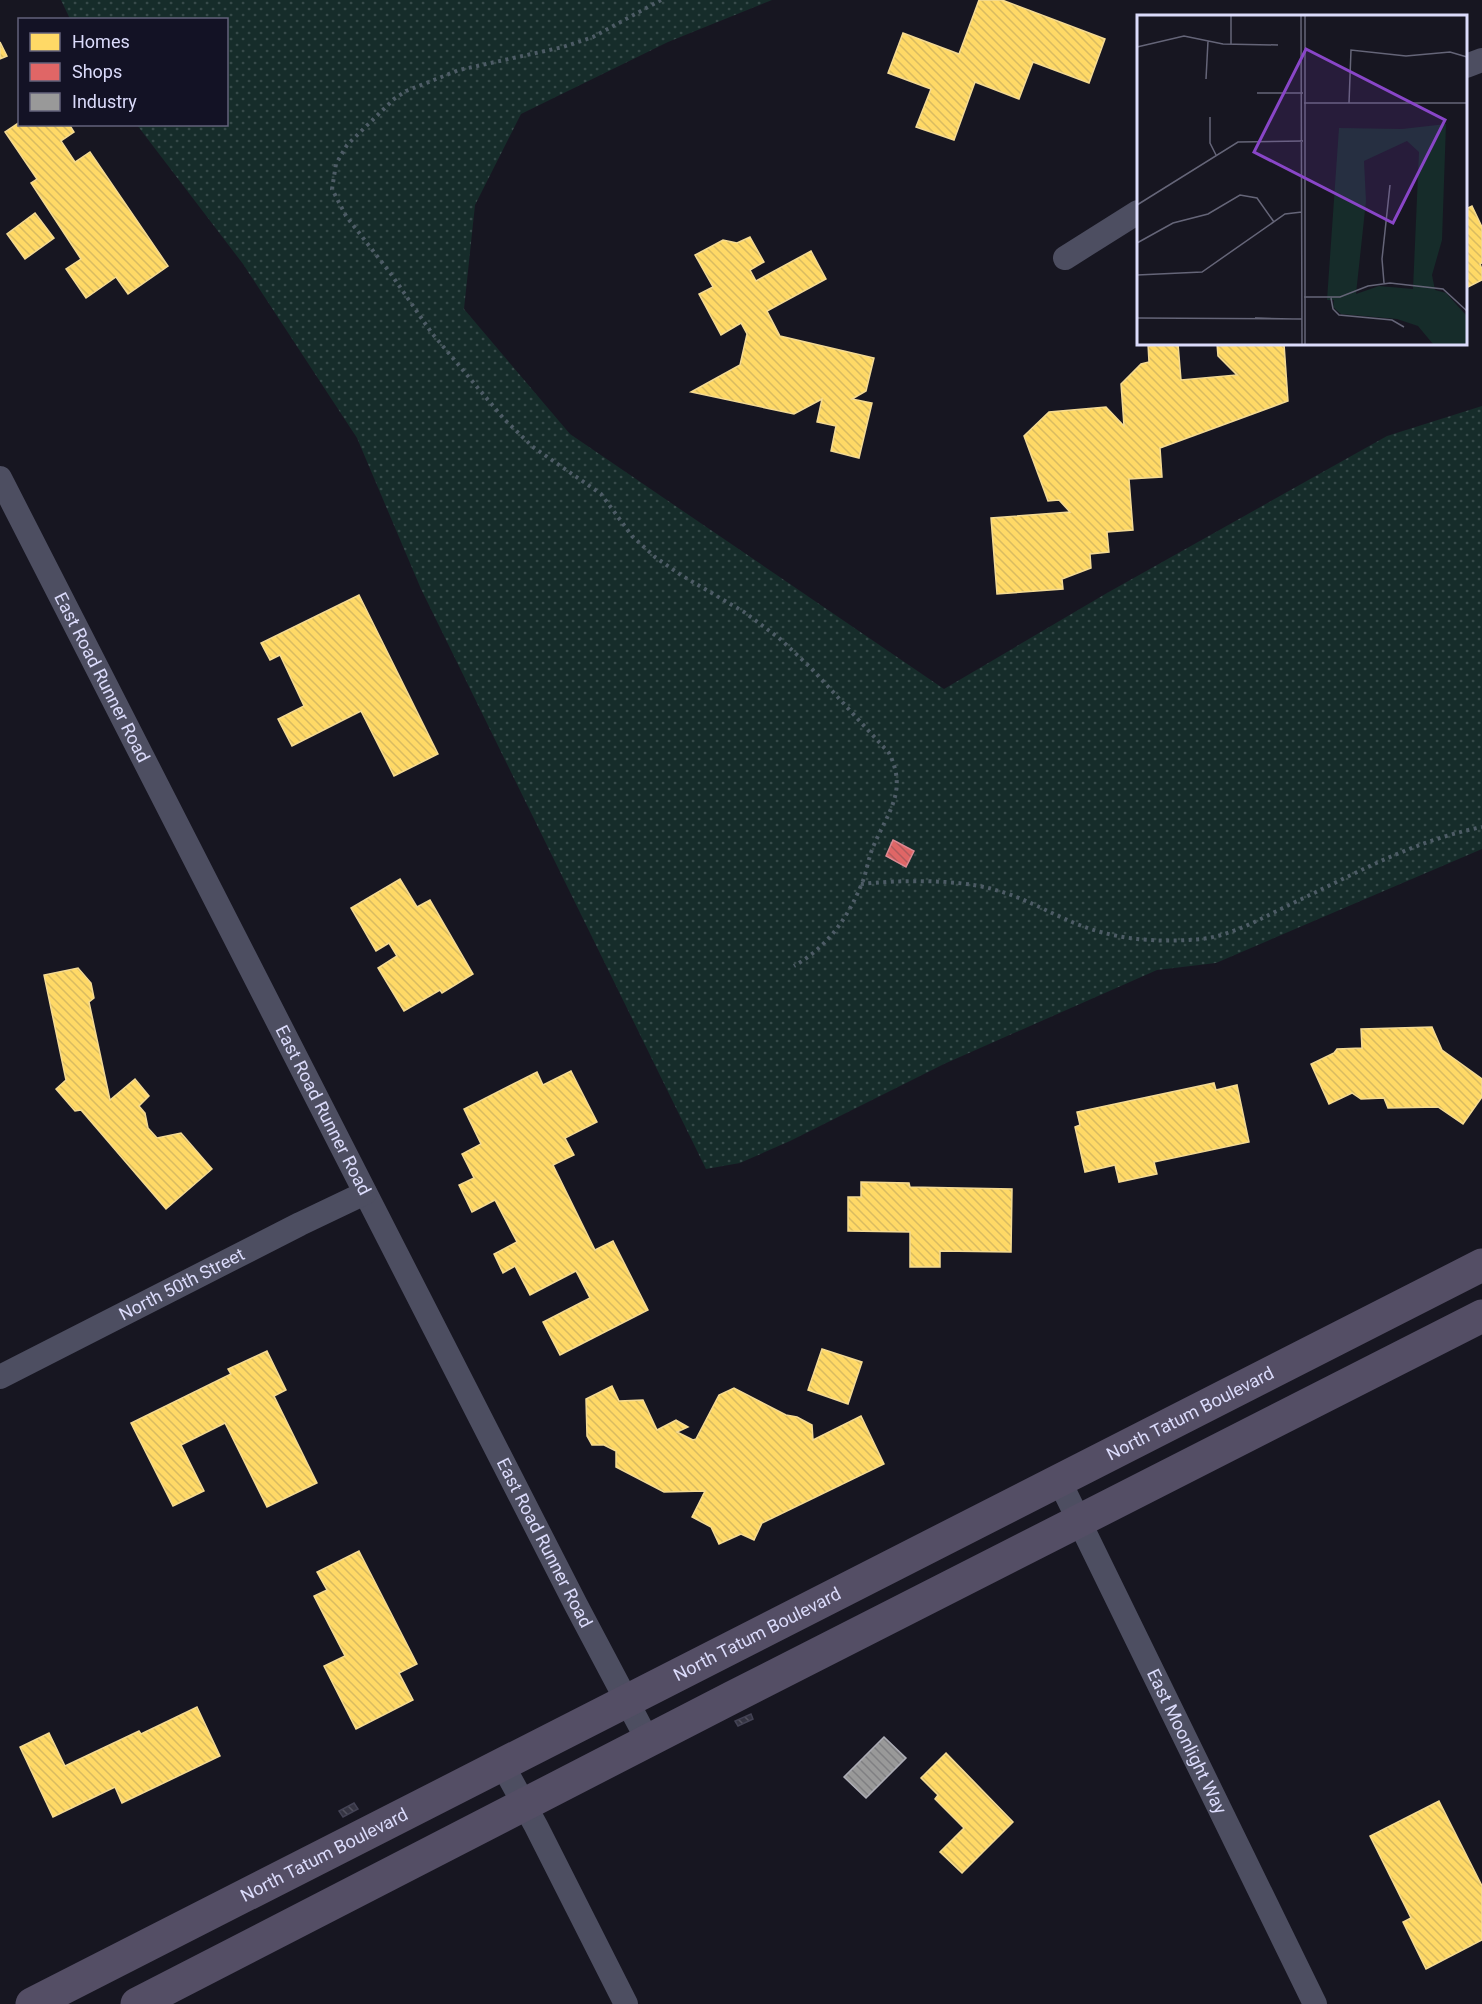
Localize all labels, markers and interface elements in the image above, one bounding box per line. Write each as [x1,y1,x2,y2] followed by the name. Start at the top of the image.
[1137,15,1467,345] inset map
[18,18,228,126] legend
[72,31,130,52] text: Homes
[72,61,122,82] text: Shops
[72,91,137,112] text: Industry
[50,589,154,766] street label: East Road Runner Road
[271,1022,376,1198] street label: East Road Runner Road
[115,1243,248,1325] street label: North 50th Street
[1103,1362,1277,1465] street label: North Tatum Boulevard
[493,1454,597,1631] street label: East Road Runner Road
[670,1583,844,1685] street label: North Tatum Boulevard
[1143,1665,1232,1818] street label: East Moonlight Way
[237,1803,411,1906] street label: North Tatum Boulevard

